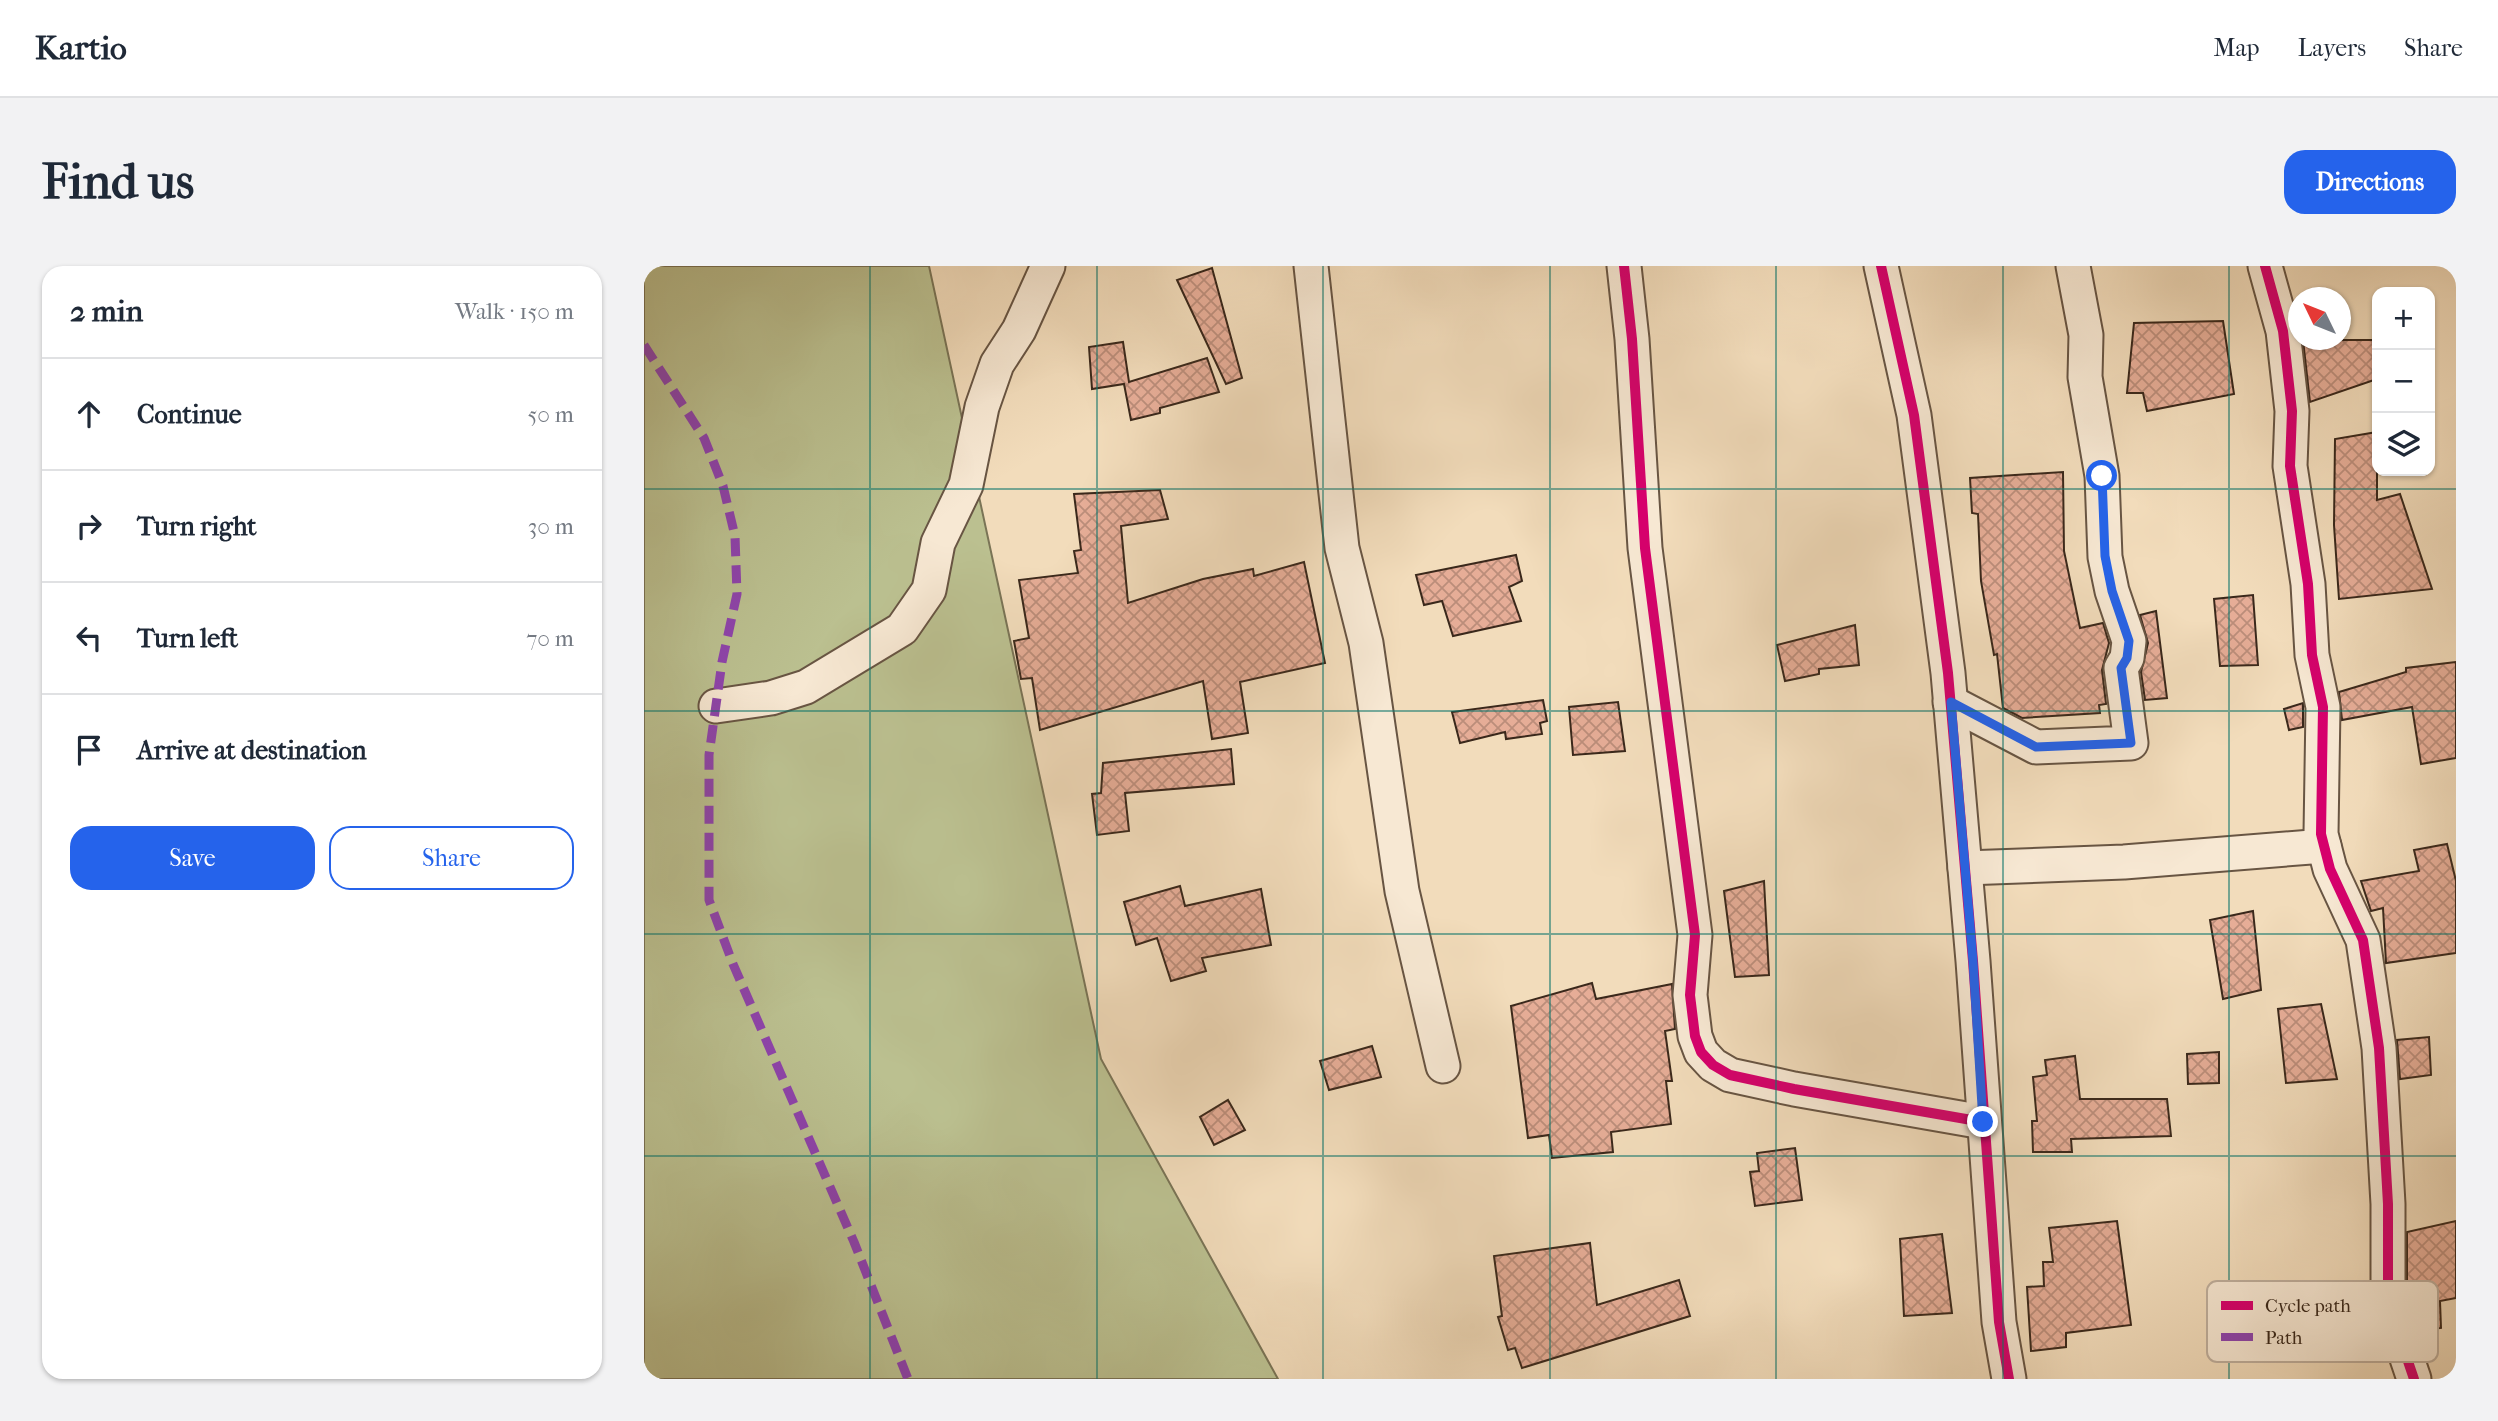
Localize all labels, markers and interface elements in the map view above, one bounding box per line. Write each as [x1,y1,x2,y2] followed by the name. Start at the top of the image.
[35,29,127,68] text: Kartio
[2214,34,2260,62] text: Map
[2298,34,2366,62] text: Layers
[2404,34,2463,62] text: Share
[2284,150,2456,214] button: Directions
[42,153,194,211] text: Find us
[2288,287,2351,350] north arrow
[2372,287,2435,476] map controls
[2372,287,2435,350] button: +
[70,294,143,329] text: 2 min
[455,298,574,325] text: Walk · 150 m
[2372,350,2435,413] button: −
[70,395,108,433] icon: ahead
[137,399,242,430] text: Continue
[527,401,574,428] text: 50 m
[2372,413,2435,476] button: layers
[2086,460,2117,491] route start
[70,507,108,545] icon: right
[137,511,257,542] text: Turn right
[528,513,574,540] text: 30 m
[70,619,108,657] icon: left
[137,623,238,654] text: Turn left
[526,625,574,652] text: 70 m
[70,731,108,769] icon: arrive
[137,735,367,766] text: Arrive at destination
[70,826,315,890] button: Save
[329,826,574,890] button: Share
[1967,1106,1998,1137] route end
[2207,1281,2438,1362] legend
[2265,1295,2351,1317] text: Cycle path
[2265,1327,2303,1349] text: Path

